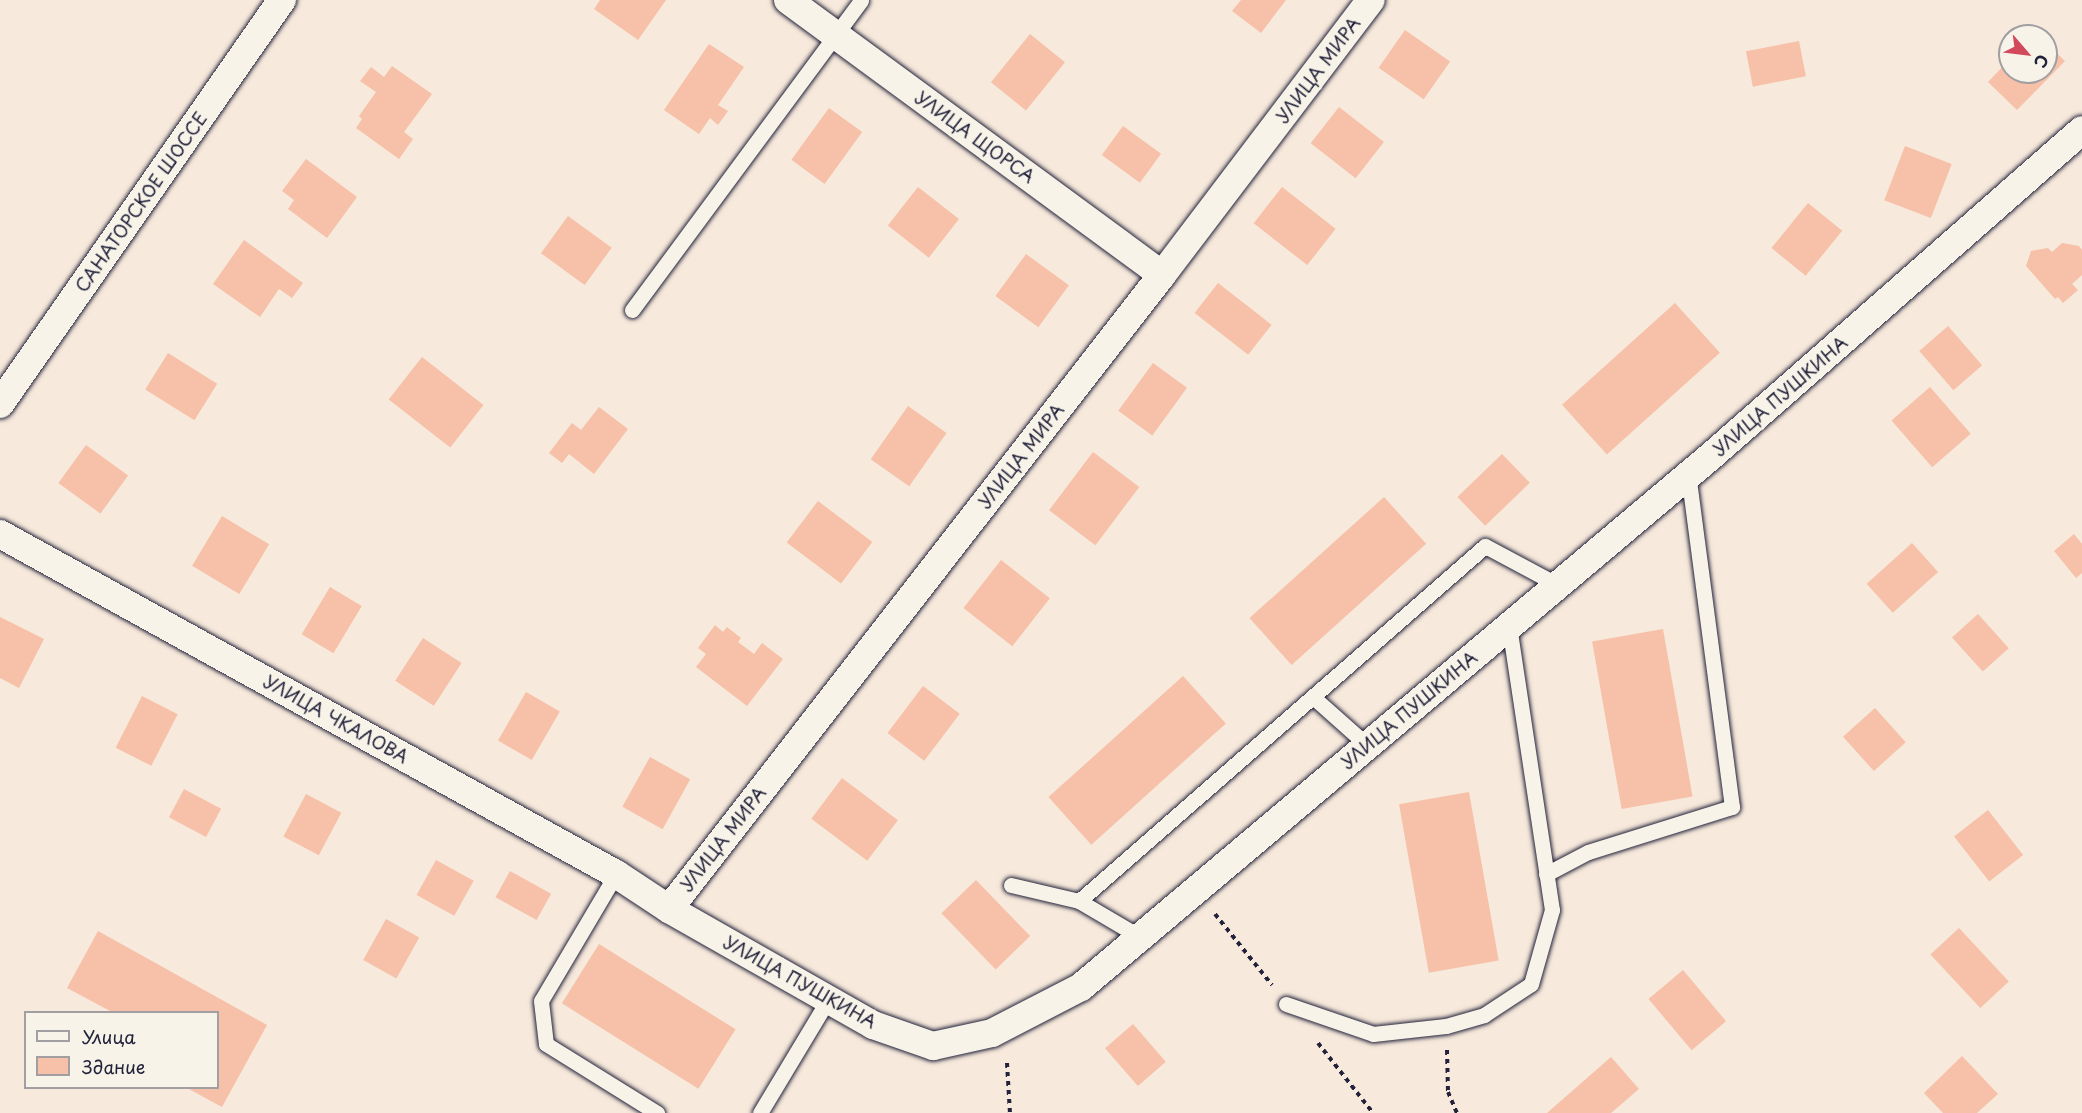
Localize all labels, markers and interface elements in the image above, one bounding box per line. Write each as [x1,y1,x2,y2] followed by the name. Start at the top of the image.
[1271,13,1365,127] street label: УЛИЦА МИРА
[1998,24,2058,84] north arrow
[2029,51,2056,72] text: С
[910,86,1040,188] street label: УЛИЦА ЩОРСА
[70,107,212,297] street label: САНАТОРСКОЕ ШОССЕ
[1708,331,1852,461] street label: УЛИЦА ПУШКИНА
[973,399,1069,513] street label: УЛИЦА МИРА
[1336,646,1482,774] street label: УЛИЦА ПУШКИНА
[260,670,412,768] street label: УЛИЦА ЧКАЛОВА
[675,782,771,896] street label: УЛИЦА МИРА
[719,931,881,1033] street label: УЛИЦА ПУШКИНА
[24,1011,219,1089] legend
[82,1023,136,1050] text: Улица
[82,1053,145,1080] text: Здание

